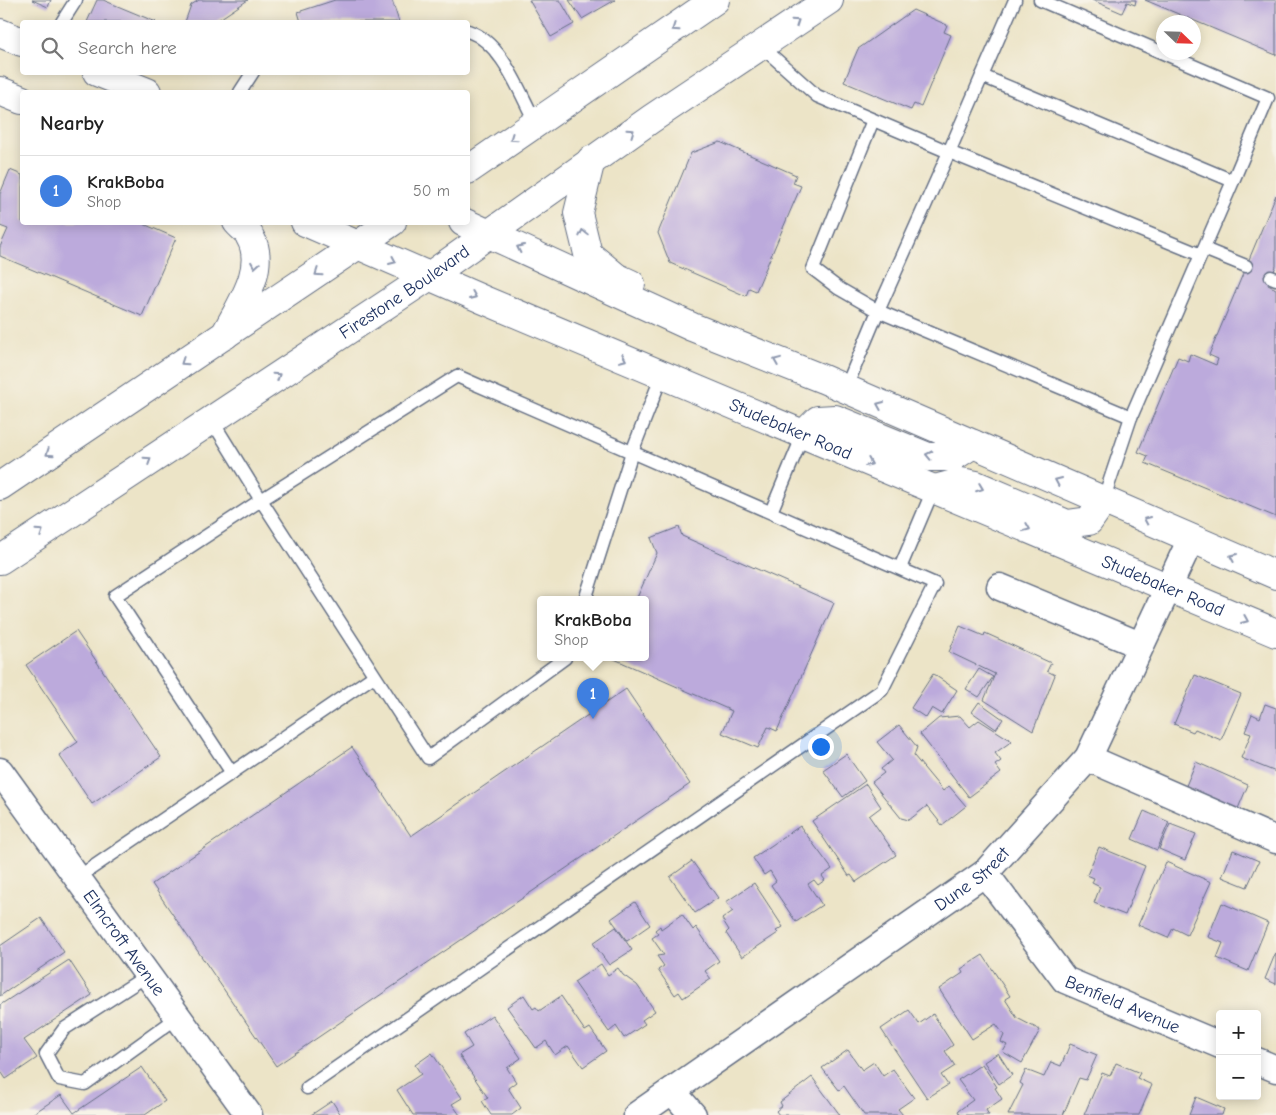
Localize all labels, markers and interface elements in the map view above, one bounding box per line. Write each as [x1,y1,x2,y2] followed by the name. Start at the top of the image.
[1156,15,1201,60] north arrow
[790,19,799,29] one-way arrow
[20,20,470,75] search box
[671,22,680,31] one-way arrow
[38,34,66,62] icon: search
[78,37,177,59] text: Search here
[40,111,104,135] text: Nearby
[626,129,635,138] one-way arrow
[509,132,519,141] one-way arrow
[87,171,165,193] text: KrakBoba
[53,182,59,200] text: 1
[413,182,450,200] text: 50 m
[87,193,121,211] text: Shop
[578,228,588,237] one-way arrow
[335,241,473,343] street label: Firestone Boulevard
[516,244,525,254] one-way arrow
[388,255,397,266] one-way arrow
[250,260,260,269] one-way arrow
[314,267,324,276] one-way arrow
[468,289,477,300] one-way arrow
[618,352,627,363] one-way arrow
[180,356,190,365] one-way arrow
[774,357,782,367] one-way arrow
[271,373,280,382] one-way arrow
[726,394,855,464] street label: Studebaker Road
[876,400,885,411] one-way arrow
[46,447,55,456] one-way arrow
[924,451,933,461] one-way arrow
[143,457,152,466] one-way arrow
[864,457,873,467] one-way arrow
[1054,477,1063,488] one-way arrow
[975,481,984,492] one-way arrow
[1143,515,1152,526] one-way arrow
[1022,522,1031,533] one-way arrow
[35,529,44,538] one-way arrow
[1099,550,1228,621] street label: Studebaker Road
[1229,553,1238,563] one-way arrow
[537,596,649,661] popup
[554,609,632,631] text: KrakBoba
[1240,614,1248,624] one-way arrow
[554,631,589,649] text: Shop
[577,678,609,719] pin: 1
[808,734,834,760] your location
[930,842,1014,915] street label: Dune Street
[79,886,170,1000] street label: Elmcroft Avenue
[1062,971,1183,1038] street label: Benfield Avenue
[1216,1010,1261,1100] map controls
[1216,1010,1261,1055] button: +
[1216,1055,1261,1100] button: −

